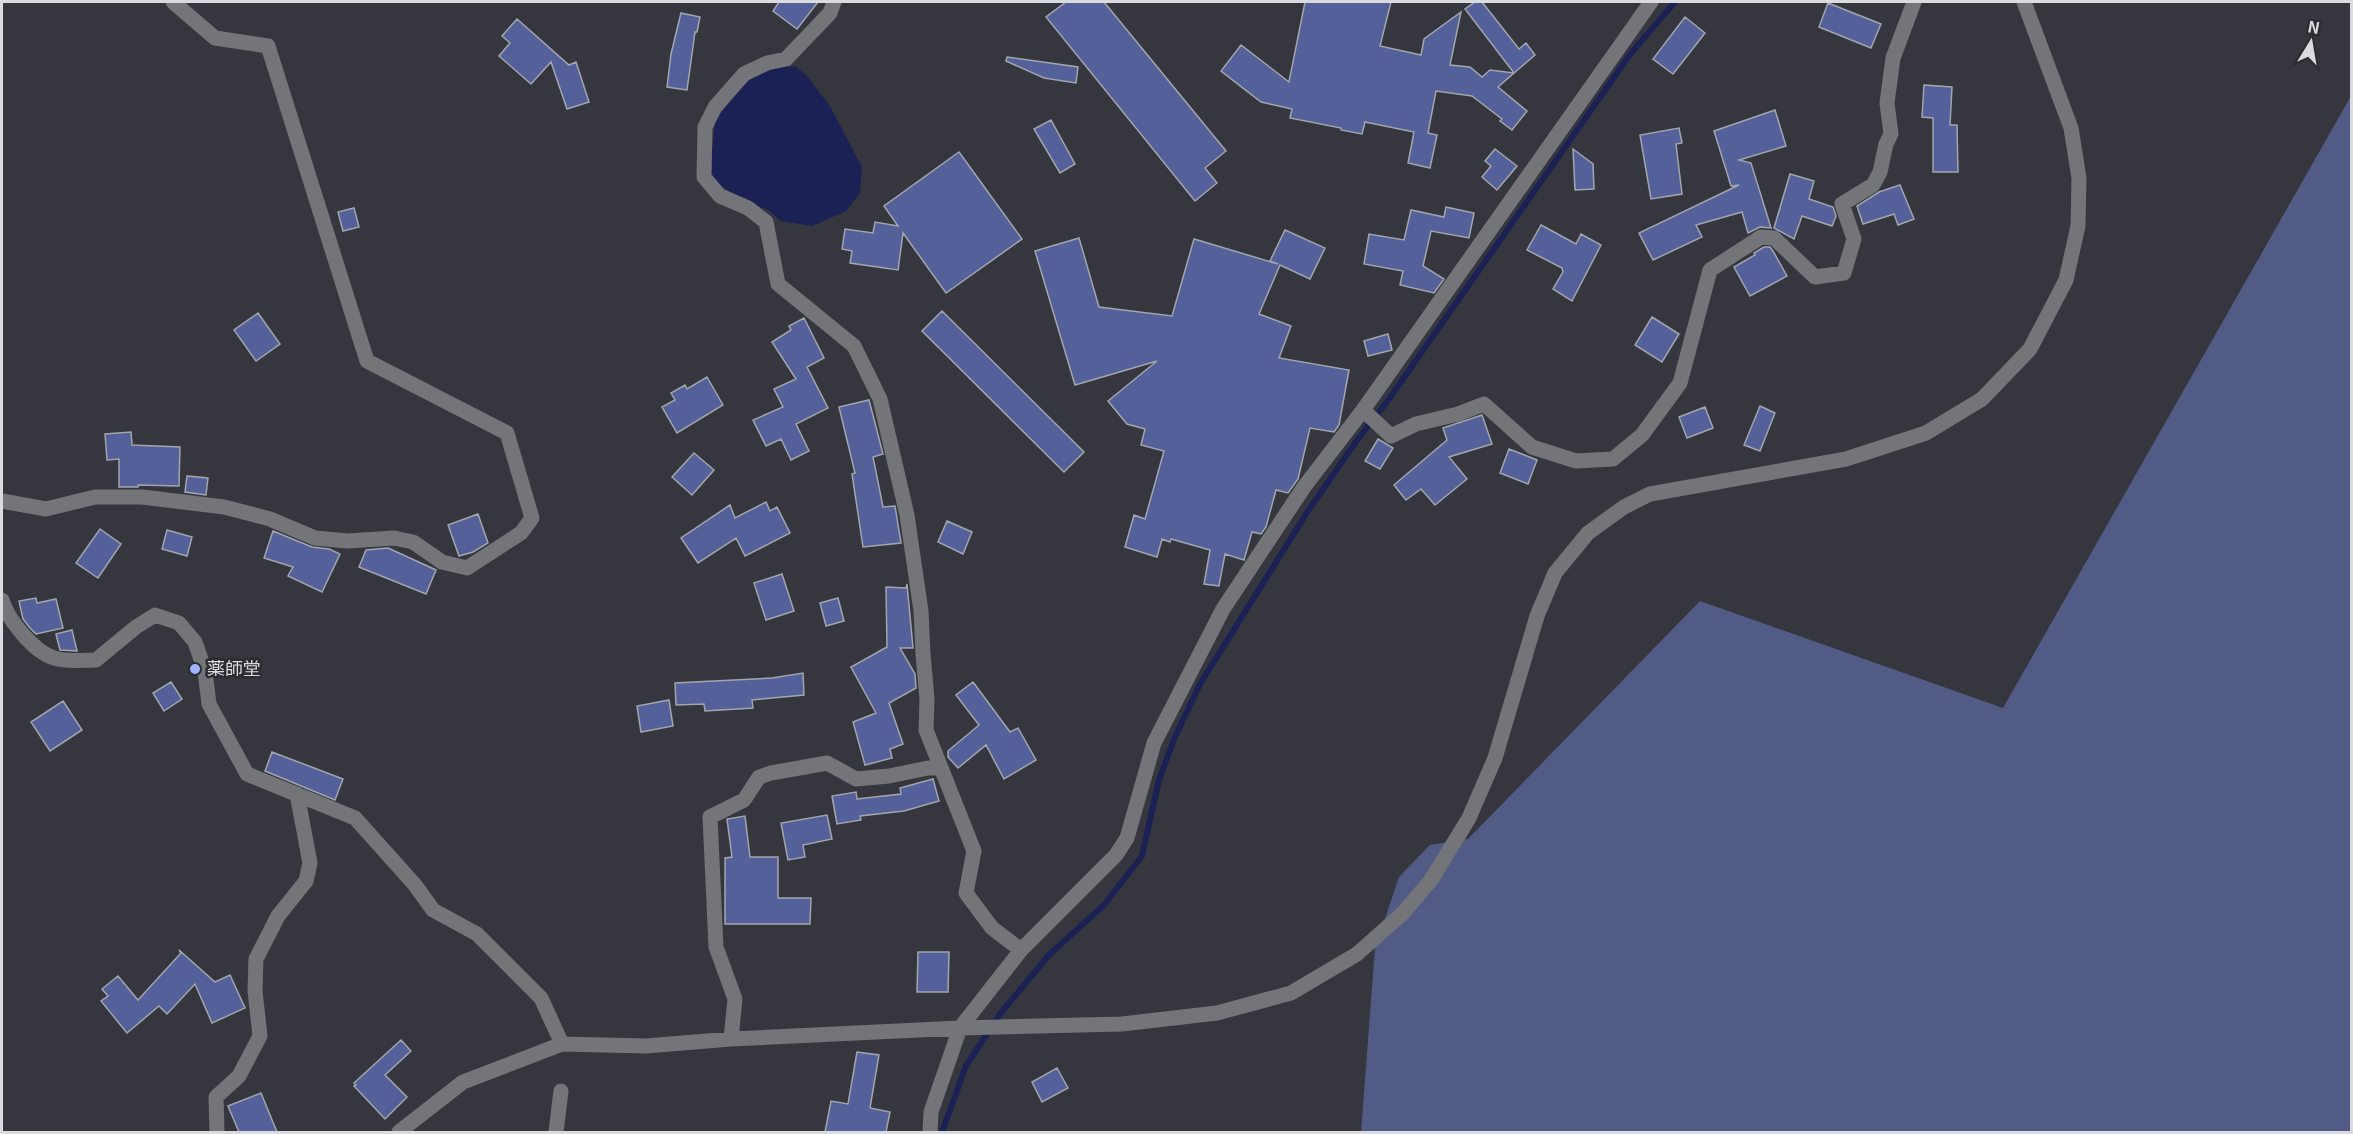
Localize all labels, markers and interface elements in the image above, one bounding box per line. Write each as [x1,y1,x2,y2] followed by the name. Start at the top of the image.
[2281,12,2341,72] north arrow
[2306,13,2322,39] text: N
[207,654,261,680] place label: 薬師堂
[188,662,202,676] marker: 薬師堂

